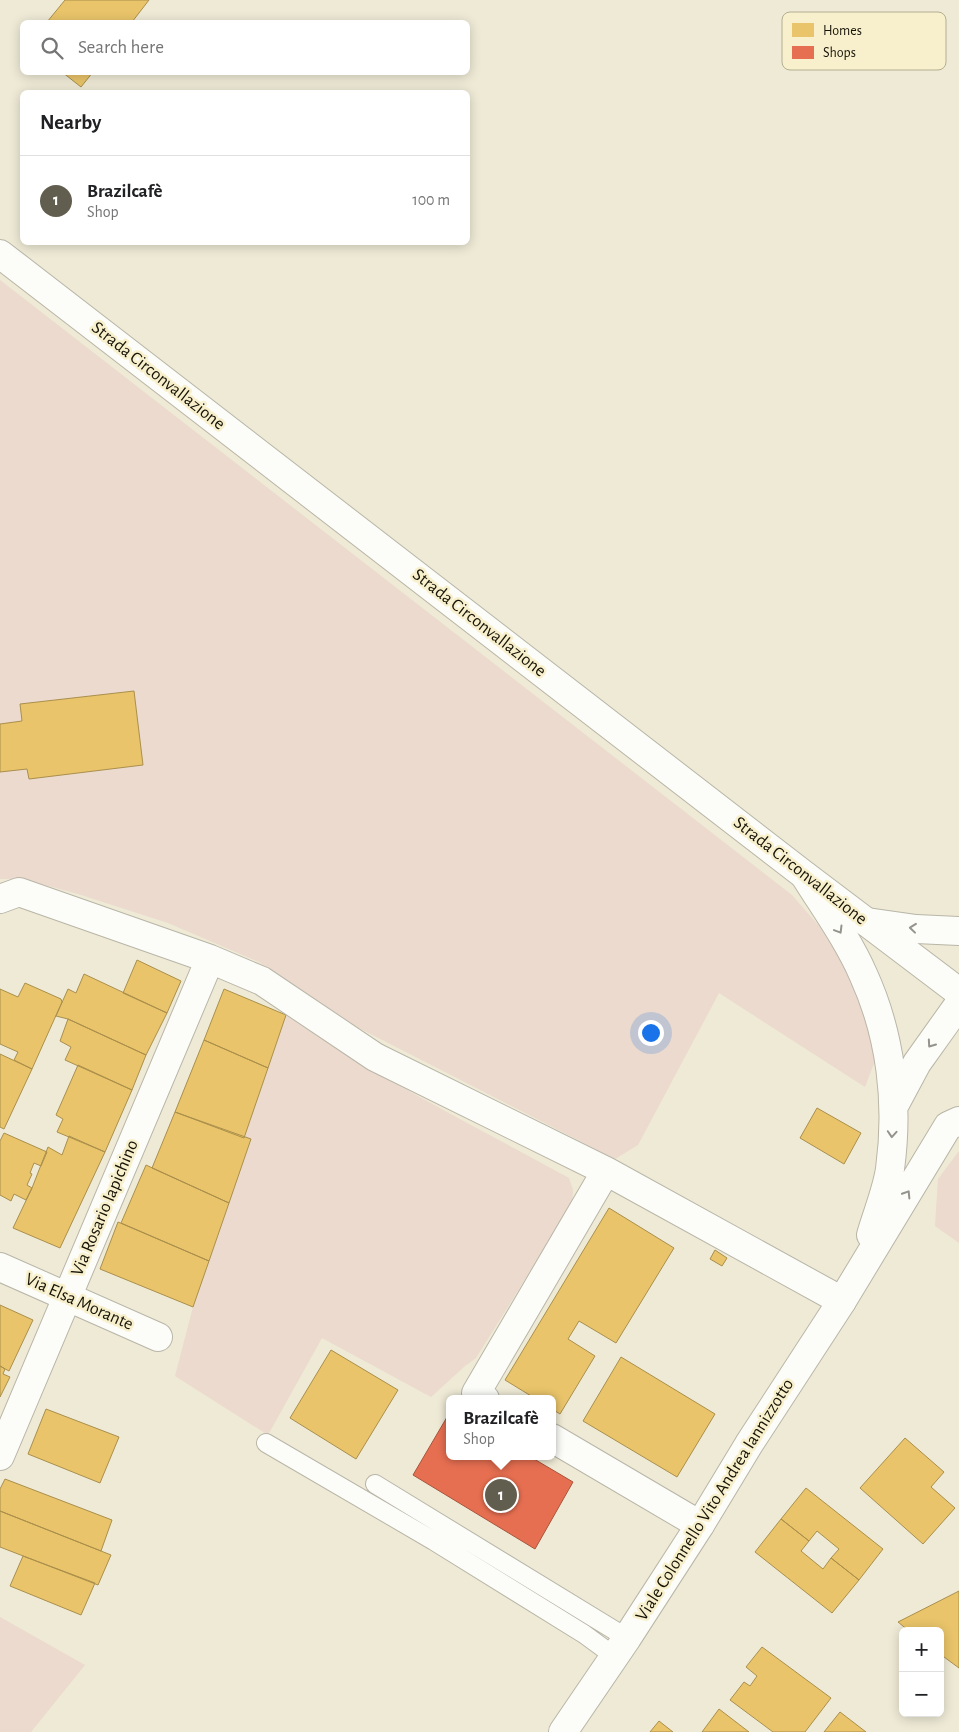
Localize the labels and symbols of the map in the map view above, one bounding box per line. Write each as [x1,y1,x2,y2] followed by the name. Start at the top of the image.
[782,12,946,70] legend
[823,24,862,38] text: Homes
[823,46,856,60] text: Shops
[88,319,228,433] street label: Strada Circonvallazione
[409,566,549,680] street label: Strada Circonvallazione
[730,814,870,928] street label: Strada Circonvallazione
[908,923,916,934] one-way arrow
[832,924,842,933] one-way arrow
[638,1020,664,1046] your location
[928,1038,937,1048] one-way arrow
[887,1130,898,1138] one-way arrow
[68,1137,142,1279] street label: Via Rosario Iapichino
[901,1190,910,1199] one-way arrow
[22,1270,136,1334] street label: Via Elsa Morante
[633,1376,797,1624] street label: Viale Colonnello Vito Andrea Iannizzotto
[485,1476,517,1514] pin: 1

